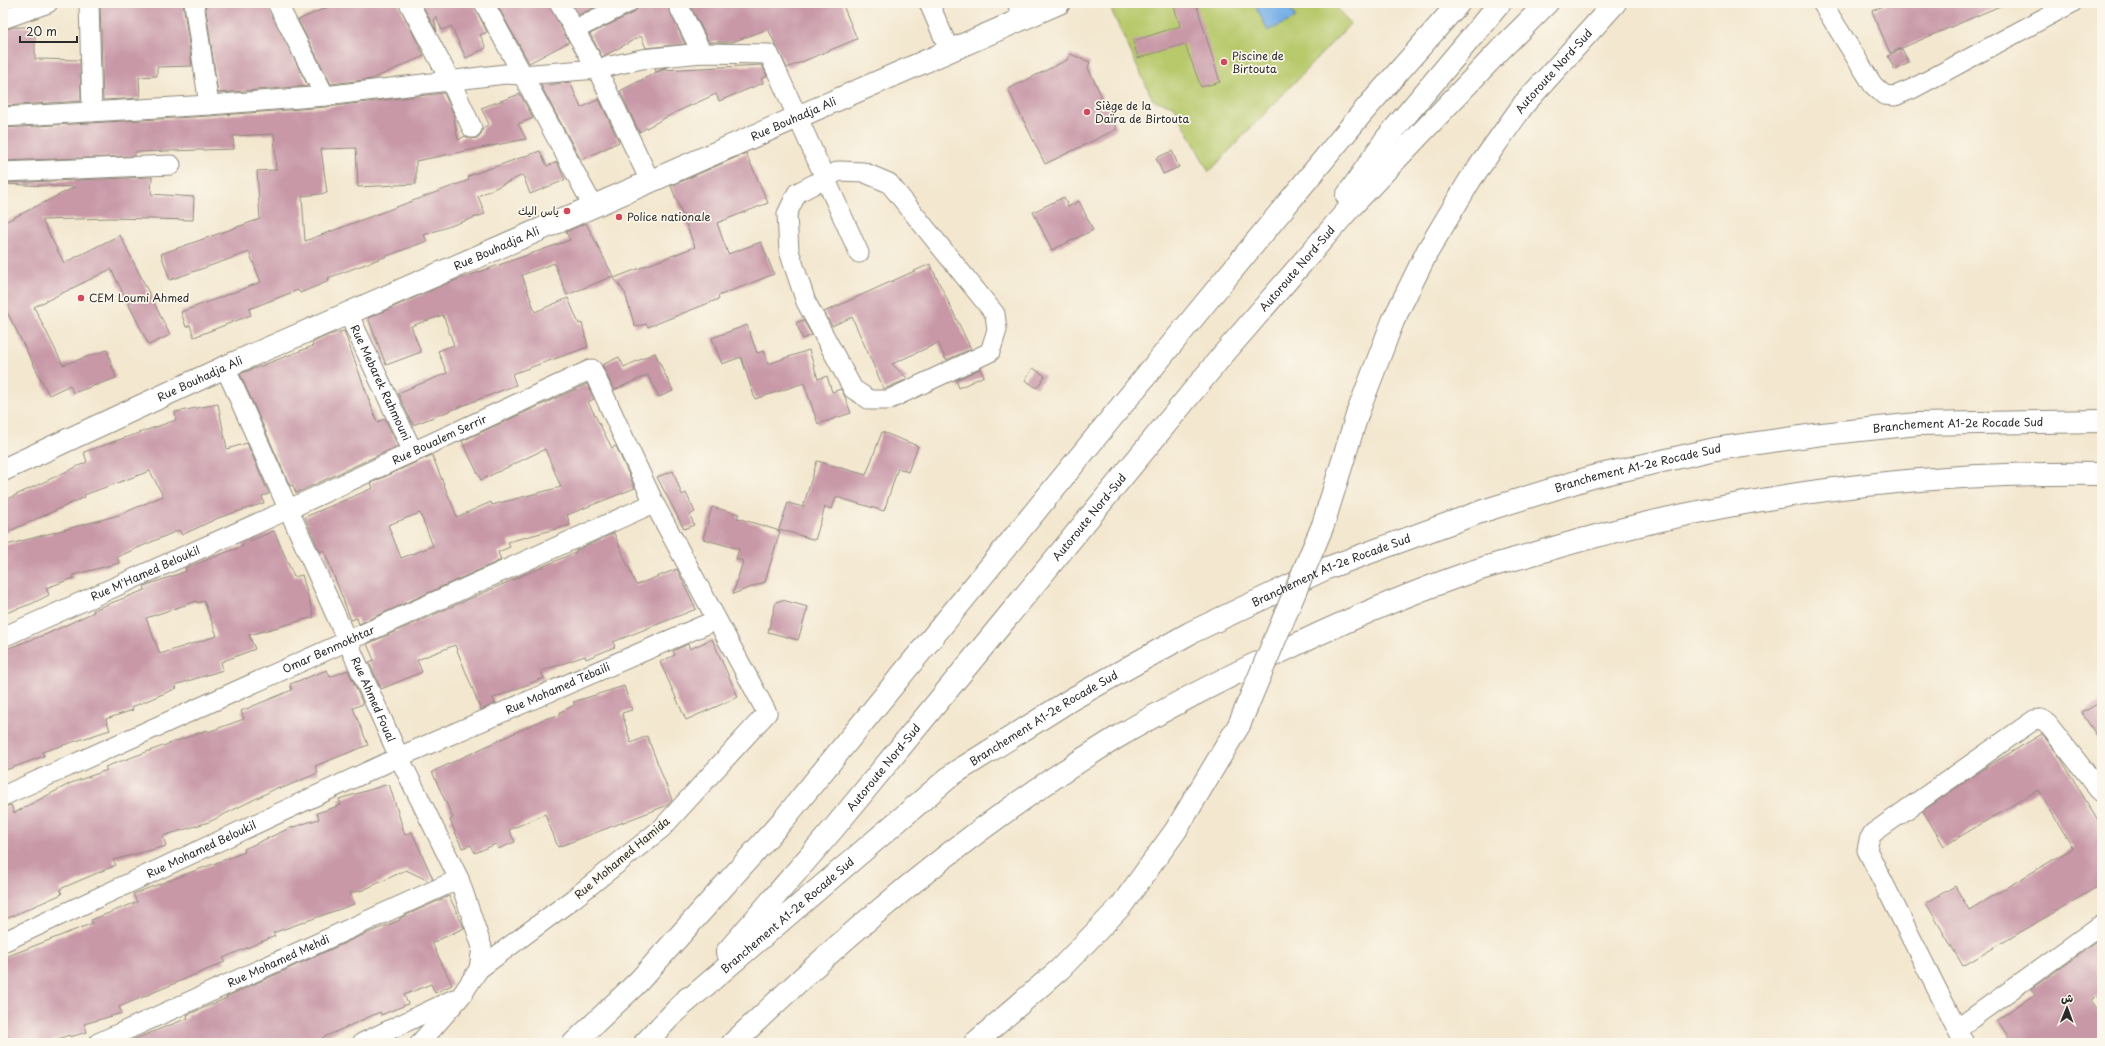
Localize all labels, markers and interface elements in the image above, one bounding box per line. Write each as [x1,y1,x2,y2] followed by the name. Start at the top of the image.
[20,18,77,44] scale bar
[26,22,57,40] text: 20 m
[1511,25,1596,117] street label: Autoroute Nord-Sud
[1232,47,1284,77] place label: Piscine de Birtouta
[1219,57,1229,67] marker: Piscine de Birtouta
[748,92,839,145] street label: Rue Bouhadja Ali
[1095,97,1189,127] place label: Siège de la Daïra de Birtouta
[1082,107,1092,117] marker: Siège de la Daïra de Birtouta
[518,202,559,219] place label: ياس اليك
[562,206,572,216] marker: ياس اليك
[627,208,711,225] place label: Police nationale
[614,212,624,222] marker: Police nationale
[451,222,542,274] street label: Rue Bouhadja Ali
[1255,222,1339,315] street label: Autoroute Nord-Sud
[89,289,189,306] place label: CEM Loumi Ahmed
[76,293,86,303] marker: CEM Loumi Ahmed
[347,322,415,443] street label: Rue Mebarek Rahmouni
[154,351,245,405] street label: Rue Bouhadja Ali
[389,410,489,468] street label: Rue Boualem Serrir
[1872,413,2043,437] street label: Branchement A1-2e Rocade Sud
[1552,439,1722,496] street label: Branchement A1-2e Rocade Sud
[1048,470,1130,564] street label: Autoroute Nord-Sud
[1248,529,1413,611] street label: Branchement A1-2e Rocade Sud
[88,541,203,605] street label: Rue M'Hamed Beloukil
[280,621,377,677] street label: Omar Benmokhtar
[347,654,400,744] street label: Rue Ahmed Foual
[503,658,613,718] street label: Rue Mohamed Tebaili
[966,666,1121,770] street label: Branchement A1-2e Rocade Sud
[842,720,924,815] street label: Autoroute Nord-Sud
[570,813,673,903] street label: Rue Mohamed Hamida
[143,816,259,882] street label: Rue Mohamed Beloukil
[717,853,858,977] street label: Branchement A1-2e Rocade Sud
[224,930,332,991] street label: Rue Mohamed Mehdi
[2047,988,2087,1028] north arrow
[2061,989,2073,1006] text: ش

